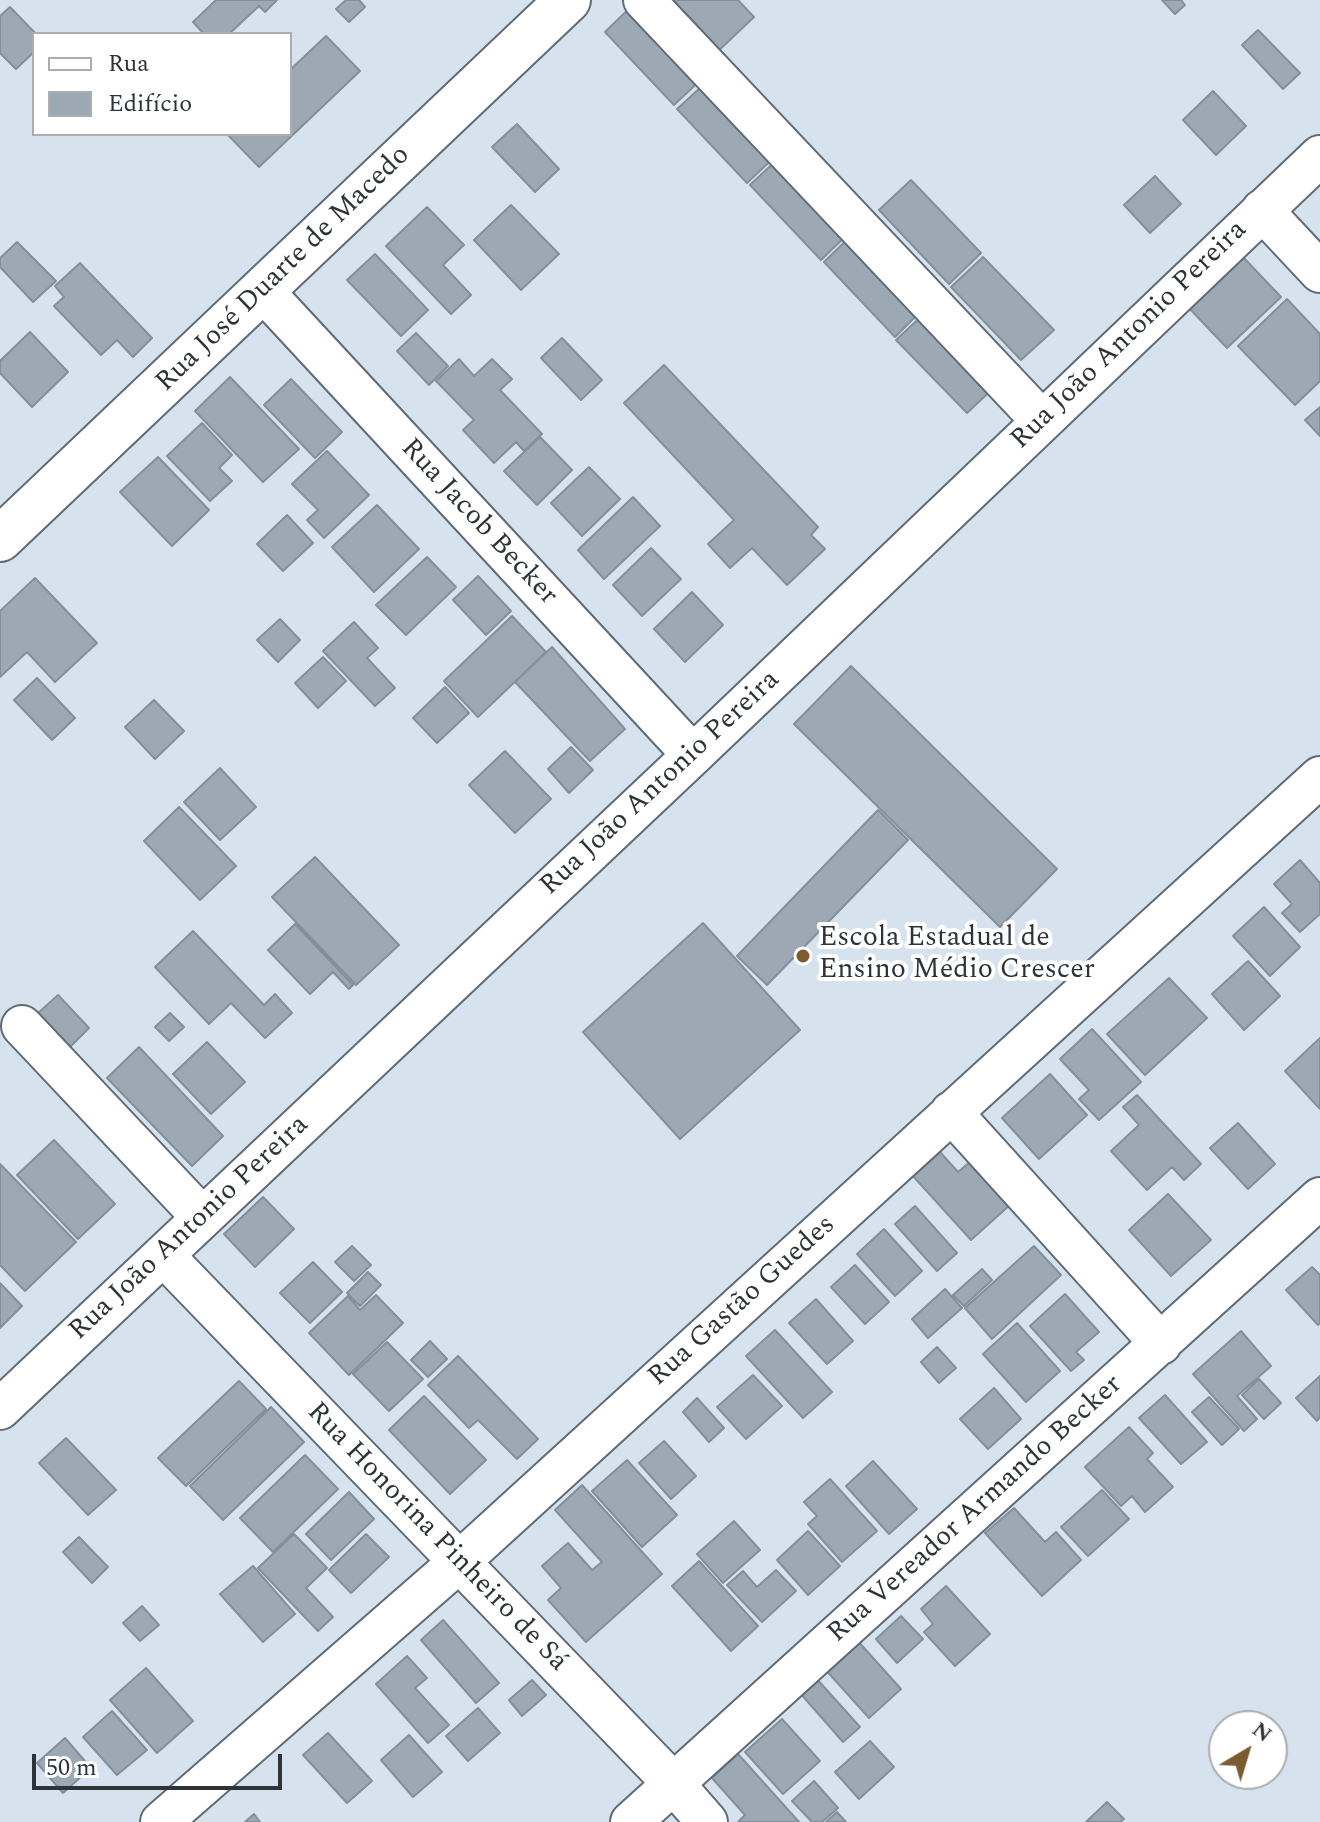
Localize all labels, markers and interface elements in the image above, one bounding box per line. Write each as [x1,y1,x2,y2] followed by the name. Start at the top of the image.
[32,32,292,136] legend
[108,46,149,82] text: Rua
[108,86,192,122] text: Edifício
[150,140,418,400] street label: Rua José Duarte de Macedo
[1005,214,1255,458] street label: Rua João Antonio Pereira
[392,433,564,613] street label: Rua Jacob Becker
[534,664,788,904] street label: Rua João Antonio Pereira
[819,923,1095,989] place label: Escola Estadual de Ensino Médio Crescer
[794,947,812,965] marker: Escola Estadual de Ensino Médio Crescer
[63,1109,317,1349] street label: Rua João Antonio Pereira
[643,1209,843,1395] street label: Rua Gastão Guedes
[822,1369,1130,1651] street label: Rua Vereador Armando Becker
[299,1397,573,1679] street label: Rua Honorina Pinheiro de Sá
[1208,1710,1288,1790] north arrow
[1245,1714,1279,1751] text: N
[36,1738,286,1788] scale bar
[46,1750,97,1786] text: 50 m

